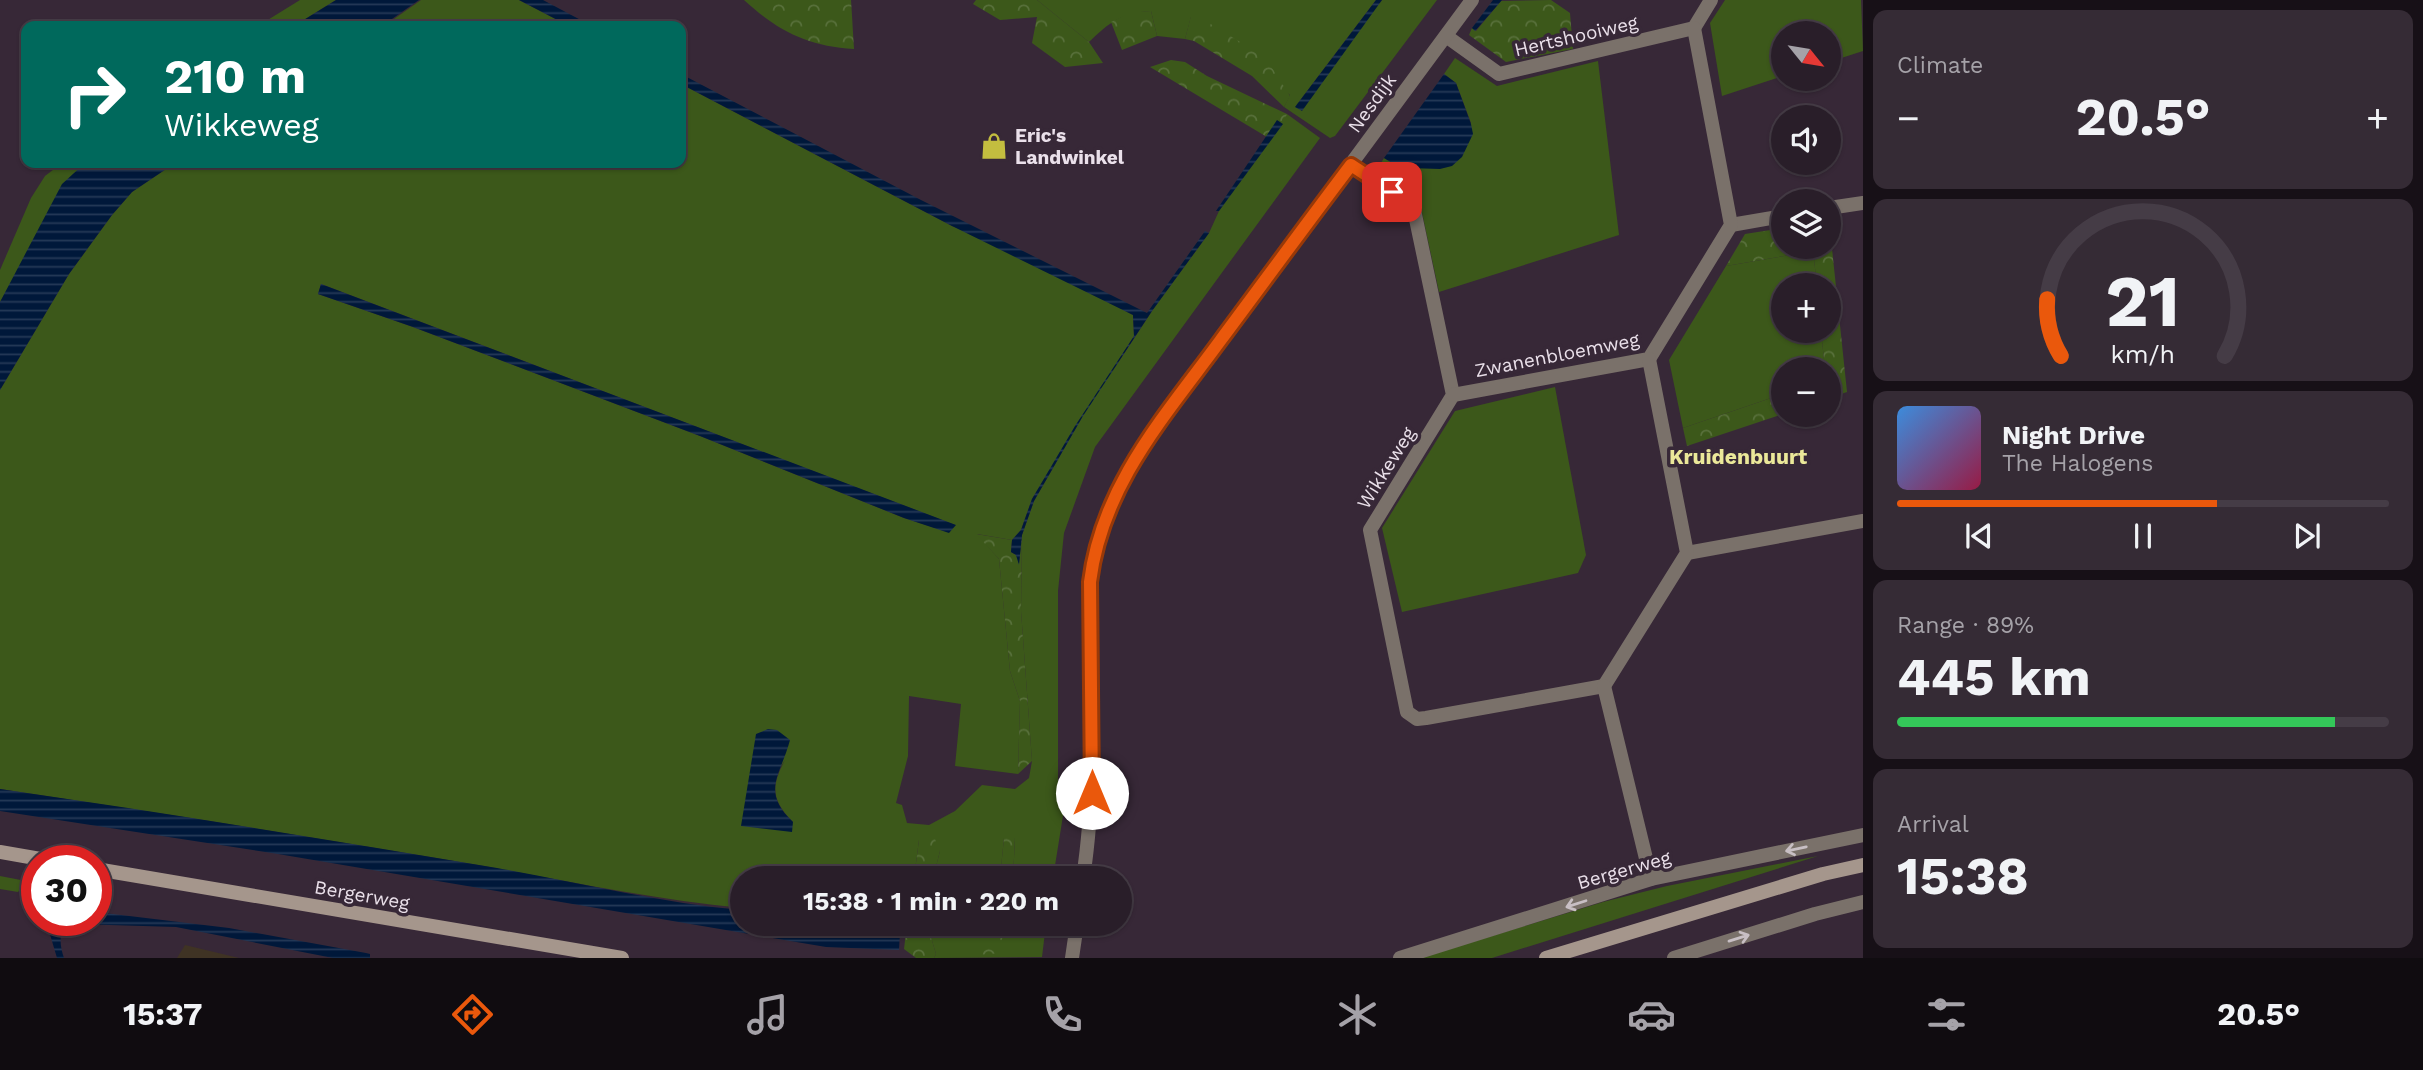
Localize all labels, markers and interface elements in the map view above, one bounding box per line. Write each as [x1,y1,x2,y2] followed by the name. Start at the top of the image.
[1512,10,1641,61] street label: Hertshooiweg
[1771,21,1841,91] north arrow
[1771,21,1841,427] map controls
[164,47,306,105] text: 210 m
[49,49,140,140] icon: right
[1897,52,1983,79] text: Climate
[1343,69,1401,137] street label: Nesdijk
[2075,87,2211,148] text: 20.5°
[1897,96,1920,140] text: −
[2366,96,2389,140] text: +
[1771,105,1841,175] button: sound
[164,106,319,144] text: Wikkeweg
[1015,124,1125,169] place label: Eric's Landwinkel
[979,131,1009,161] shop icon: Eric's Landwinkel
[1362,162,1422,222] pin
[1373,173,1411,211] icon: arrive
[1771,189,1841,259] button: layers
[2106,258,2180,344] text: 21
[1771,273,1841,343] button: +
[1473,328,1642,382] street label: Zwanenbloemweg
[2111,340,2175,369] text: km/h
[1771,357,1841,427] button: −
[2002,420,2145,450] text: Night Drive
[1352,422,1421,513] street label: Wikkeweg
[1669,444,1807,469] district label: Kruidenbuurt
[2002,450,2153,477] text: The Halogens
[1960,517,1998,555] icon: previous
[2124,517,2162,555] icon: pause
[2288,517,2326,555] icon: next
[1897,612,2034,639] text: Range · 89%
[1897,647,2091,708] text: 445 km
[1055,756,1129,830] position arrow
[1897,811,1969,838] text: Arrival
[1785,843,1808,857] one-way arrow
[21,845,112,936] speed limit sign: 30
[1575,845,1674,894] street label: Bergerweg
[1897,846,2029,907] text: 15:38
[313,875,412,915] street label: Bergerweg
[803,886,1059,916] text: 15:38 · 1 min · 220 m
[1565,899,1587,911] one-way arrow
[1728,930,1750,943] one-way arrow
[448,990,497,1039] icon: directions
[743,990,792,1039] icon: music
[1038,990,1087,1039] icon: phone
[1333,990,1382,1039] icon: climate
[1627,990,1676,1039] icon: car
[1922,990,1971,1039] icon: filters
[123,995,203,1033] text: 15:37
[2217,995,2300,1033] text: 20.5°

